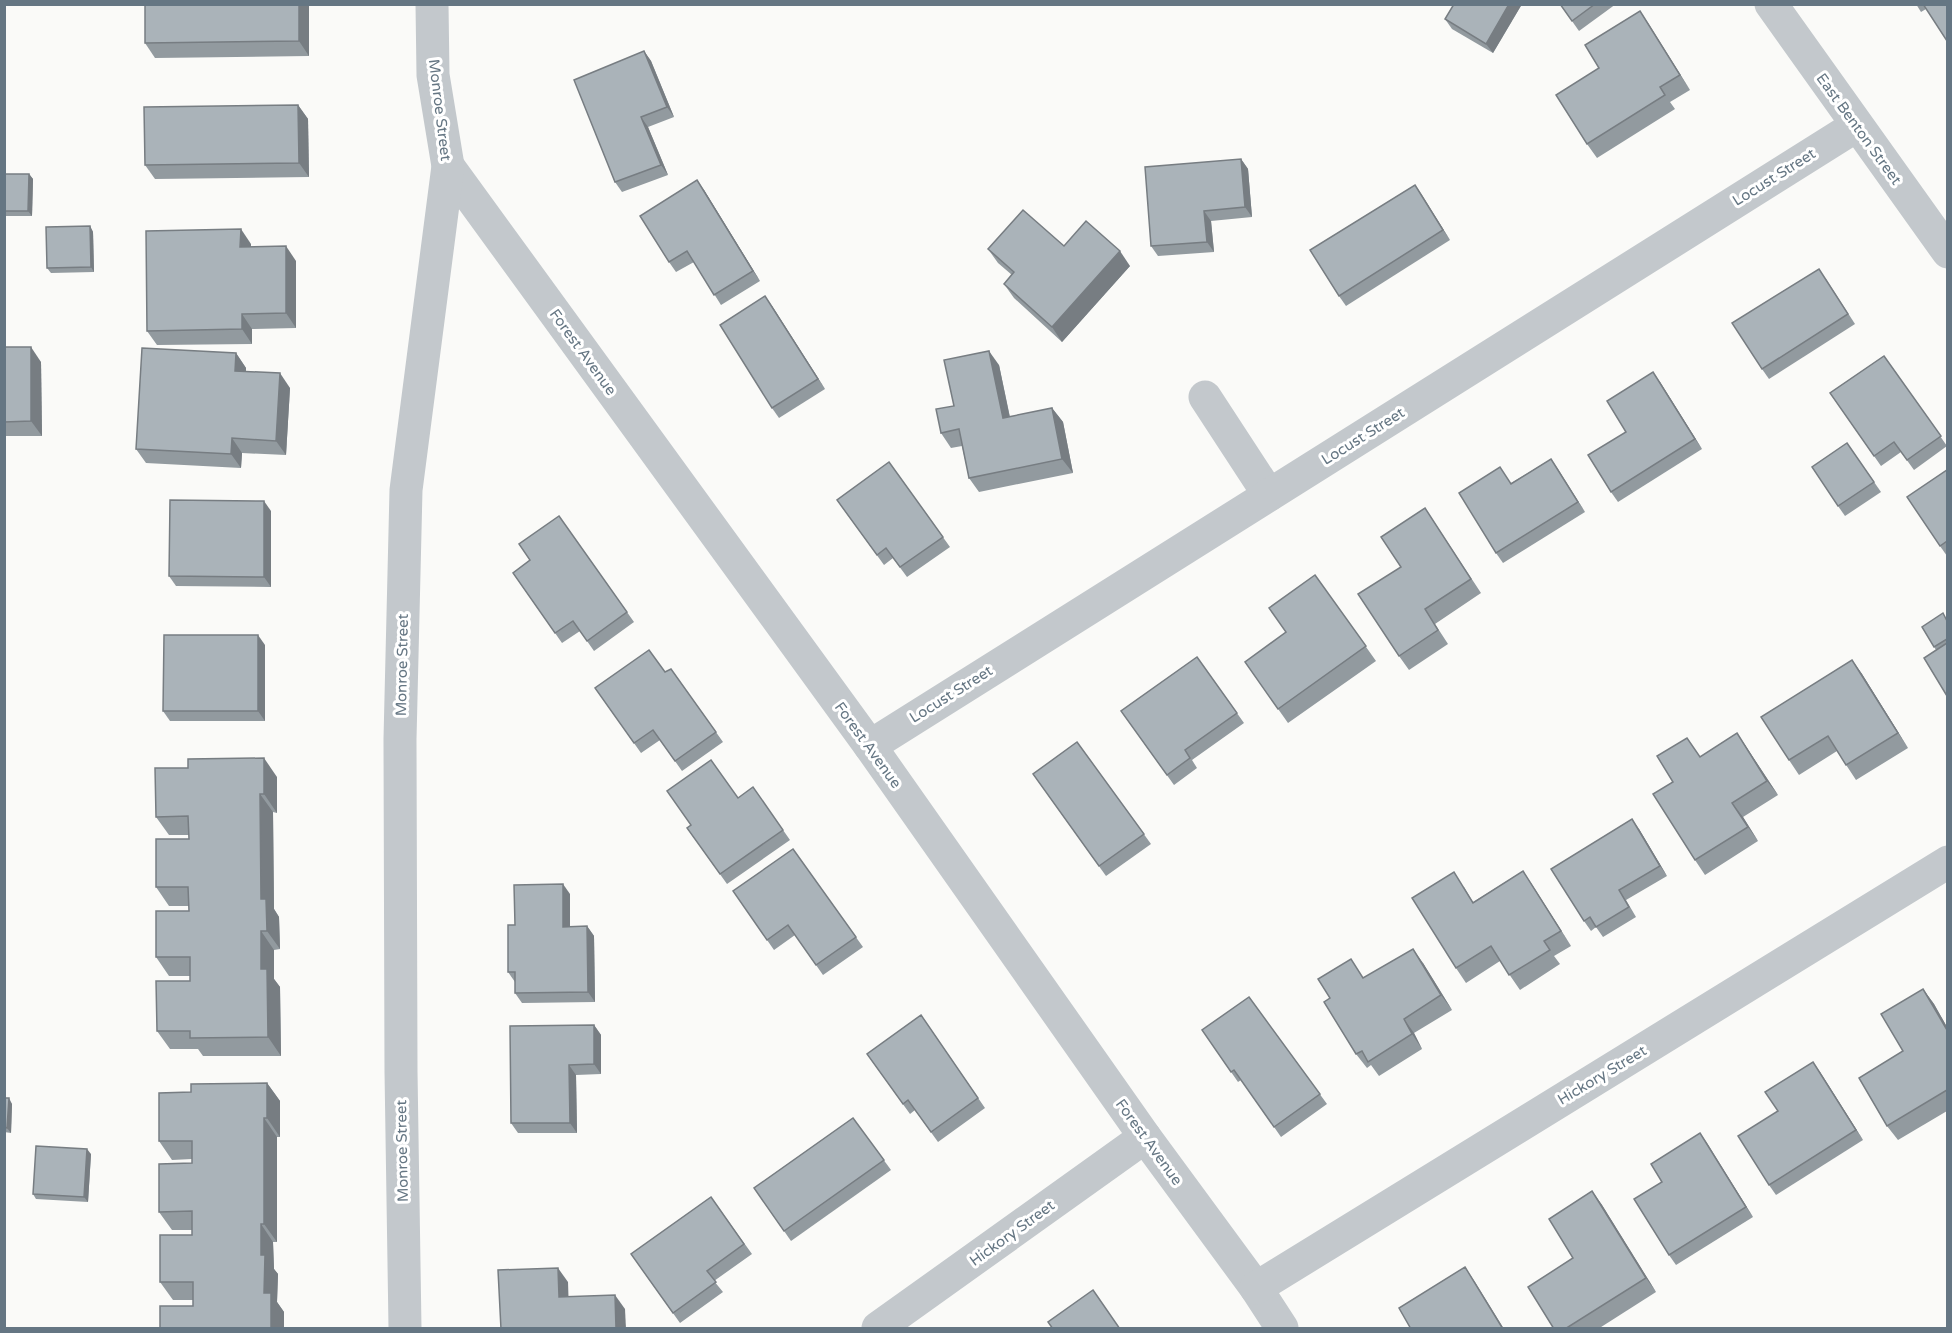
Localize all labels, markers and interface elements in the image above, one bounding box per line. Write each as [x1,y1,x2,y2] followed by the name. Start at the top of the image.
[425,58,455,162] street label: Monroe Street
[1813,70,1906,188] street label: East Benton Street
[1729,144,1819,210] street label: Locust Street
[546,305,620,399] street label: Forest Avenue
[1318,403,1408,469] street label: Locust Street
[392,613,412,716] street label: Monroe Street
[906,661,996,727] street label: Locust Street
[831,698,905,792] street label: Forest Avenue
[1554,1041,1650,1109] street label: Hickory Street
[1112,1095,1186,1189] street label: Forest Avenue
[392,1099,412,1202] street label: Monroe Street
[966,1196,1058,1270] street label: Hickory Street

